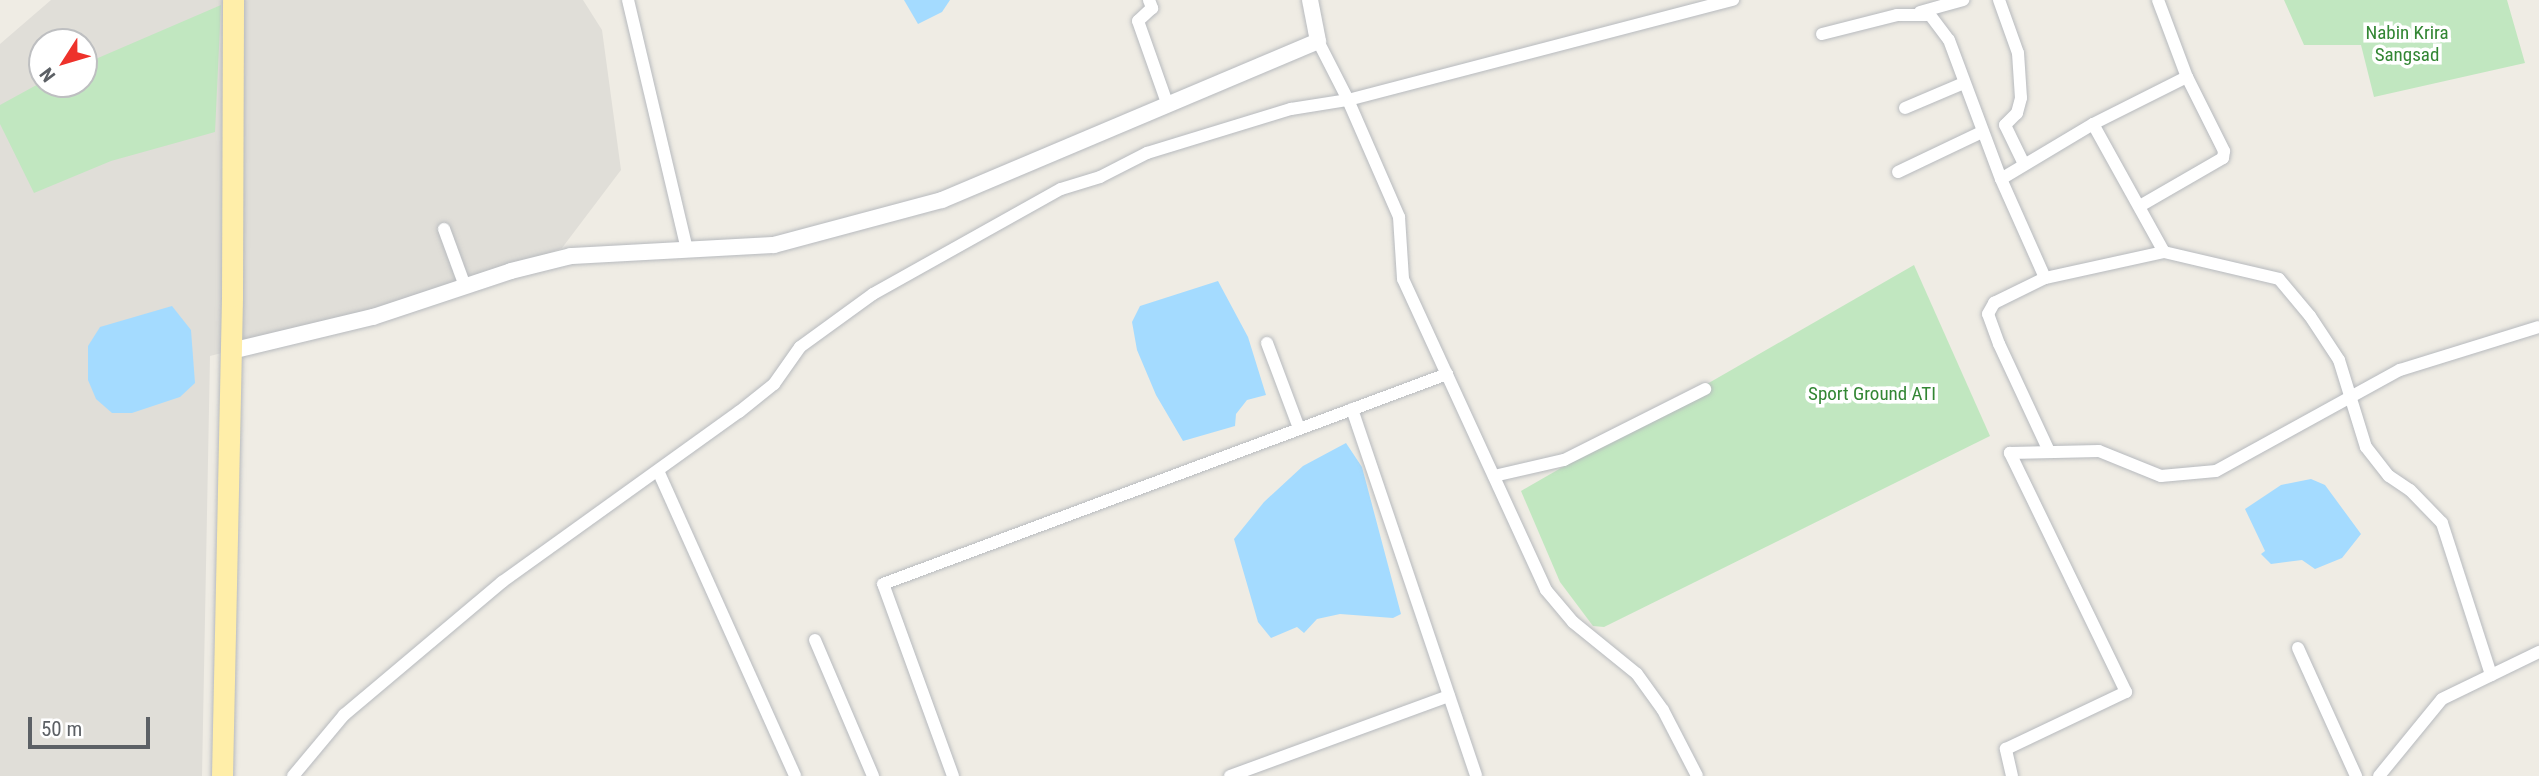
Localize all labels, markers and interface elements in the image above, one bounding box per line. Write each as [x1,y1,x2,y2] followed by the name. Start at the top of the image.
[2365,22,2449,66] park label: Nabin Krira Sangsad
[28,28,98,98] north arrow
[35,63,60,86] text: N
[1808,383,1936,405] park label: Sport Ground ATI
[32,702,154,746] scale bar
[41,717,82,741] text: 50 m

